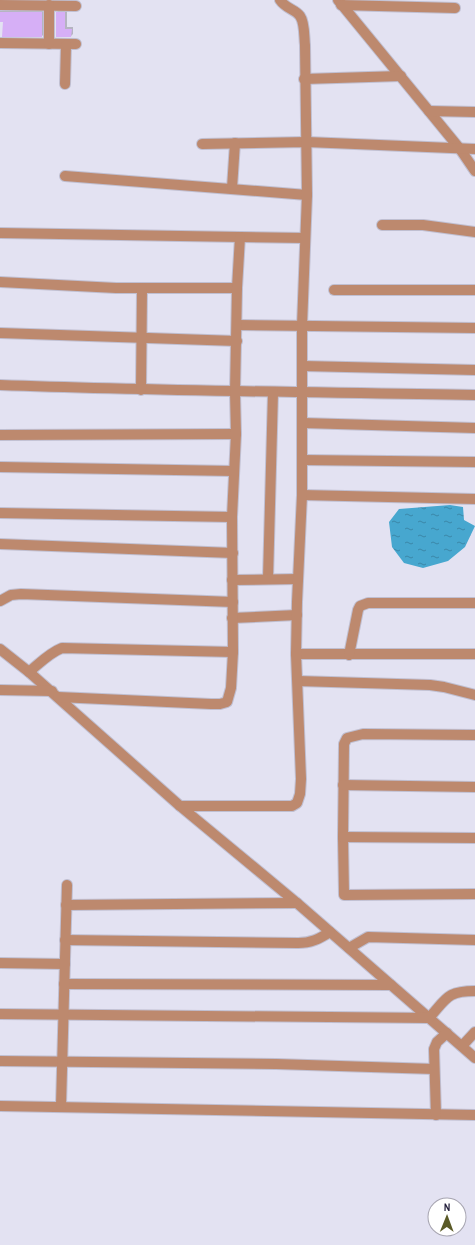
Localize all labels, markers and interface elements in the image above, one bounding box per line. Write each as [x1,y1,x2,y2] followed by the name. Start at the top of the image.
[427,1197,467,1237] north arrow
[444,1200,451,1214] text: N

